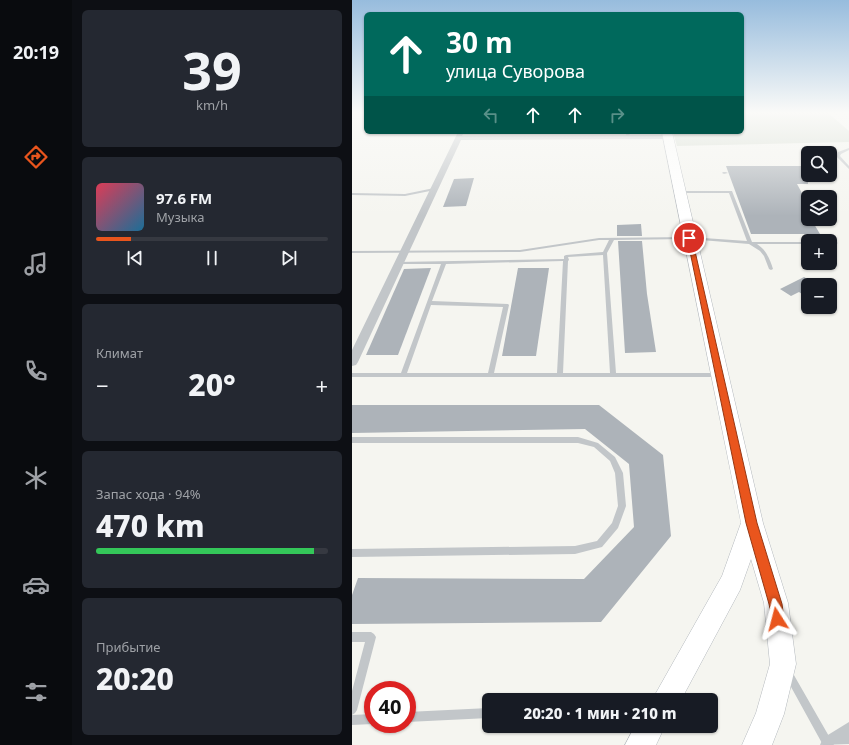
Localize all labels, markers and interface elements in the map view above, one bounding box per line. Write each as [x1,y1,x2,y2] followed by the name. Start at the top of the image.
[446,23,513,61] text: 30 m
[380,28,432,80] icon: ahead
[182,34,242,105] text: 39
[13,40,59,64] text: 20:19
[446,59,585,83] text: улица Суворова
[196,96,228,114] text: km/h
[480,104,502,126] icon: left
[522,104,544,126] icon: ahead
[564,104,586,126] icon: ahead
[606,104,628,126] icon: right
[22,143,50,171] icon: directions
[801,146,837,314] map controls
[801,146,837,182] button: search
[156,188,212,208] text: 97.6 FM
[801,190,837,226] button: layers
[156,208,205,226] text: Музыка
[672,221,706,255] pin
[678,227,700,249] icon: arrive
[801,234,837,270] button: +
[124,247,146,269] icon: previous
[201,247,223,269] icon: pause
[278,247,300,269] icon: next
[22,250,50,278] icon: music
[801,278,837,314] button: −
[96,344,143,362] text: Климат
[22,357,50,385] icon: phone
[188,364,236,405] text: 20°
[96,370,109,400] text: −
[315,370,328,400] text: +
[22,464,50,492] icon: climate
[96,485,201,503] text: Запас хода · 94%
[96,505,205,546] text: 470 km
[22,571,50,599] icon: car
[756,598,798,640] position arrow
[96,638,160,656] text: Прибытие
[96,658,174,699] text: 20:20
[22,678,50,706] icon: filters
[364,681,416,733] speed limit sign: 40
[523,703,677,723] text: 20:20 · 1 мин · 210 m

